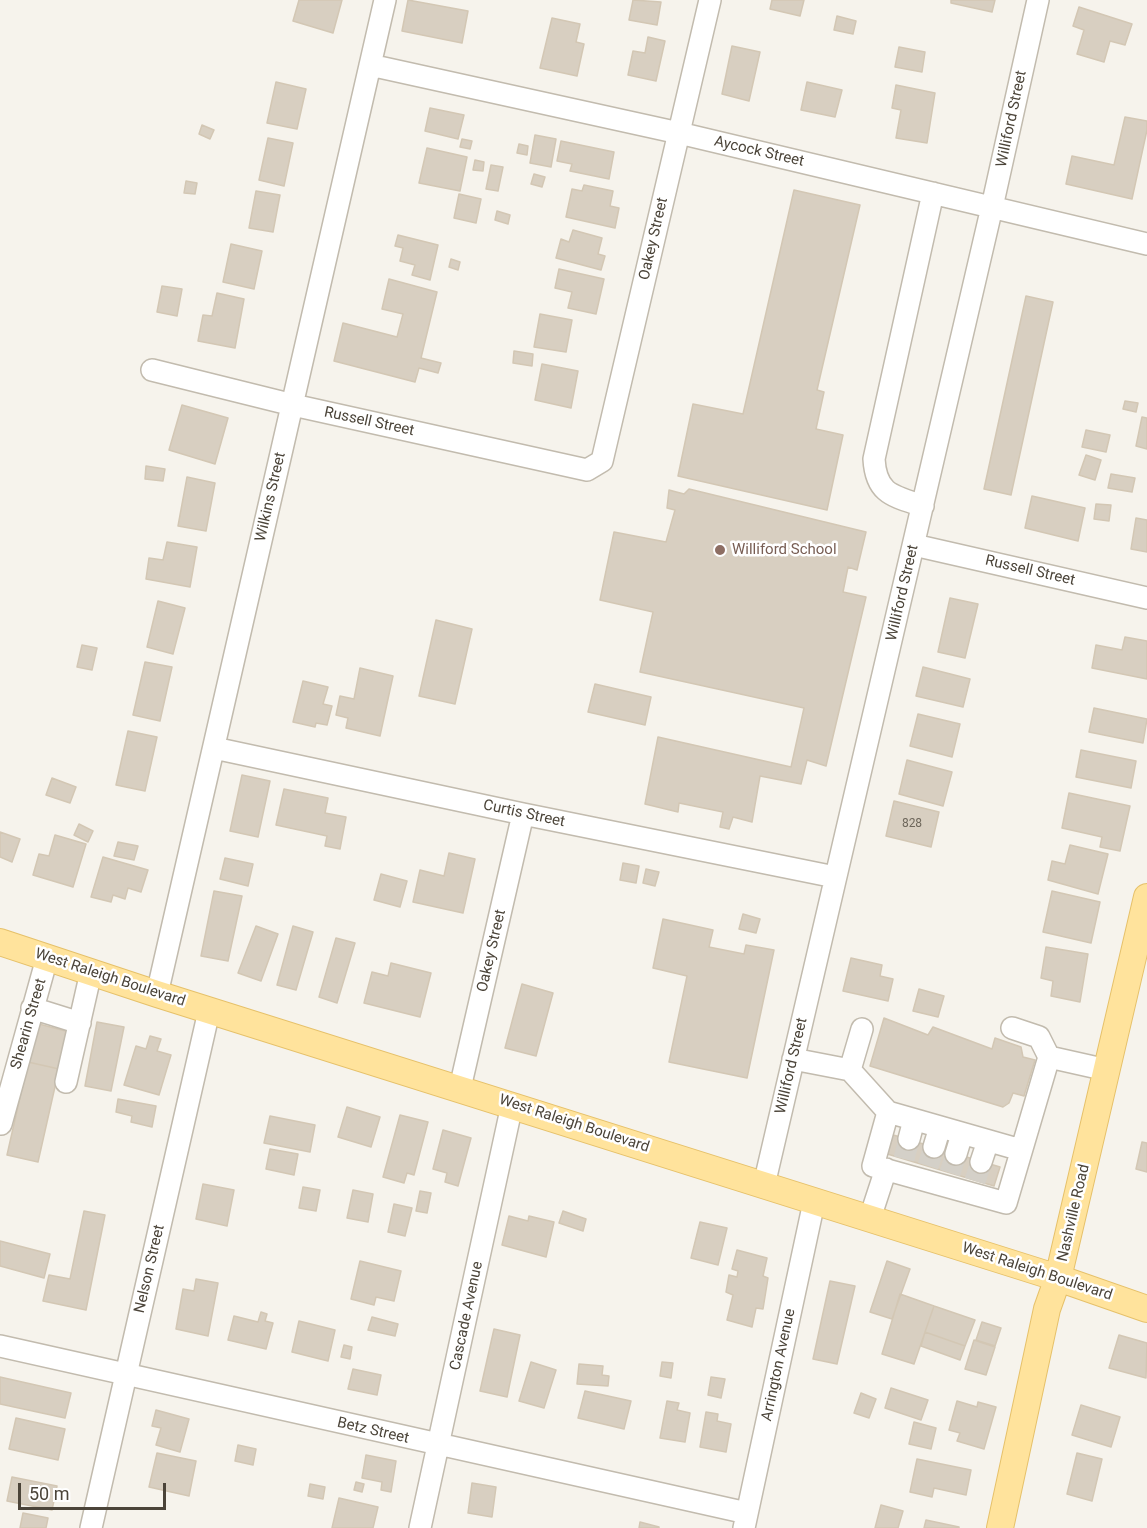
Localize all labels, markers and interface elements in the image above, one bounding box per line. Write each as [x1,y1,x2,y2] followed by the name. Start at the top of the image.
[993,69,1031,169] street label: Williford Street
[712,133,806,171] street label: Aycock Street
[636,196,672,282] street label: Oakey Street
[322,404,416,440] street label: Russell Street
[252,451,290,543] street label: Wilkins Street
[732,541,837,559] place label: Williford School
[713,543,727,557] marker: Williford School
[883,543,923,643] street label: Williford Street
[983,552,1077,590] street label: Russell Street
[482,797,566,831] street label: Curtis Street
[902,817,922,831] house number: 828
[474,908,510,994] street label: Oakey Street
[33,945,187,1011] street label: West Raleigh Boulevard
[7,977,51,1071] street label: Shearin Street
[772,1016,812,1116] street label: Williford Street
[497,1091,651,1157] street label: West Raleigh Boulevard
[1054,1163,1094,1263] street label: Nashville Road
[131,1223,169,1315] street label: Nelson Street
[960,1239,1114,1305] street label: West Raleigh Boulevard
[447,1260,487,1372] street label: Cascade Avenue
[758,1307,800,1423] street label: Arrington Avenue
[335,1414,411,1448] street label: Betz Street
[21,1471,170,1509] scale bar
[29,1483,69,1504] text: 50 m

